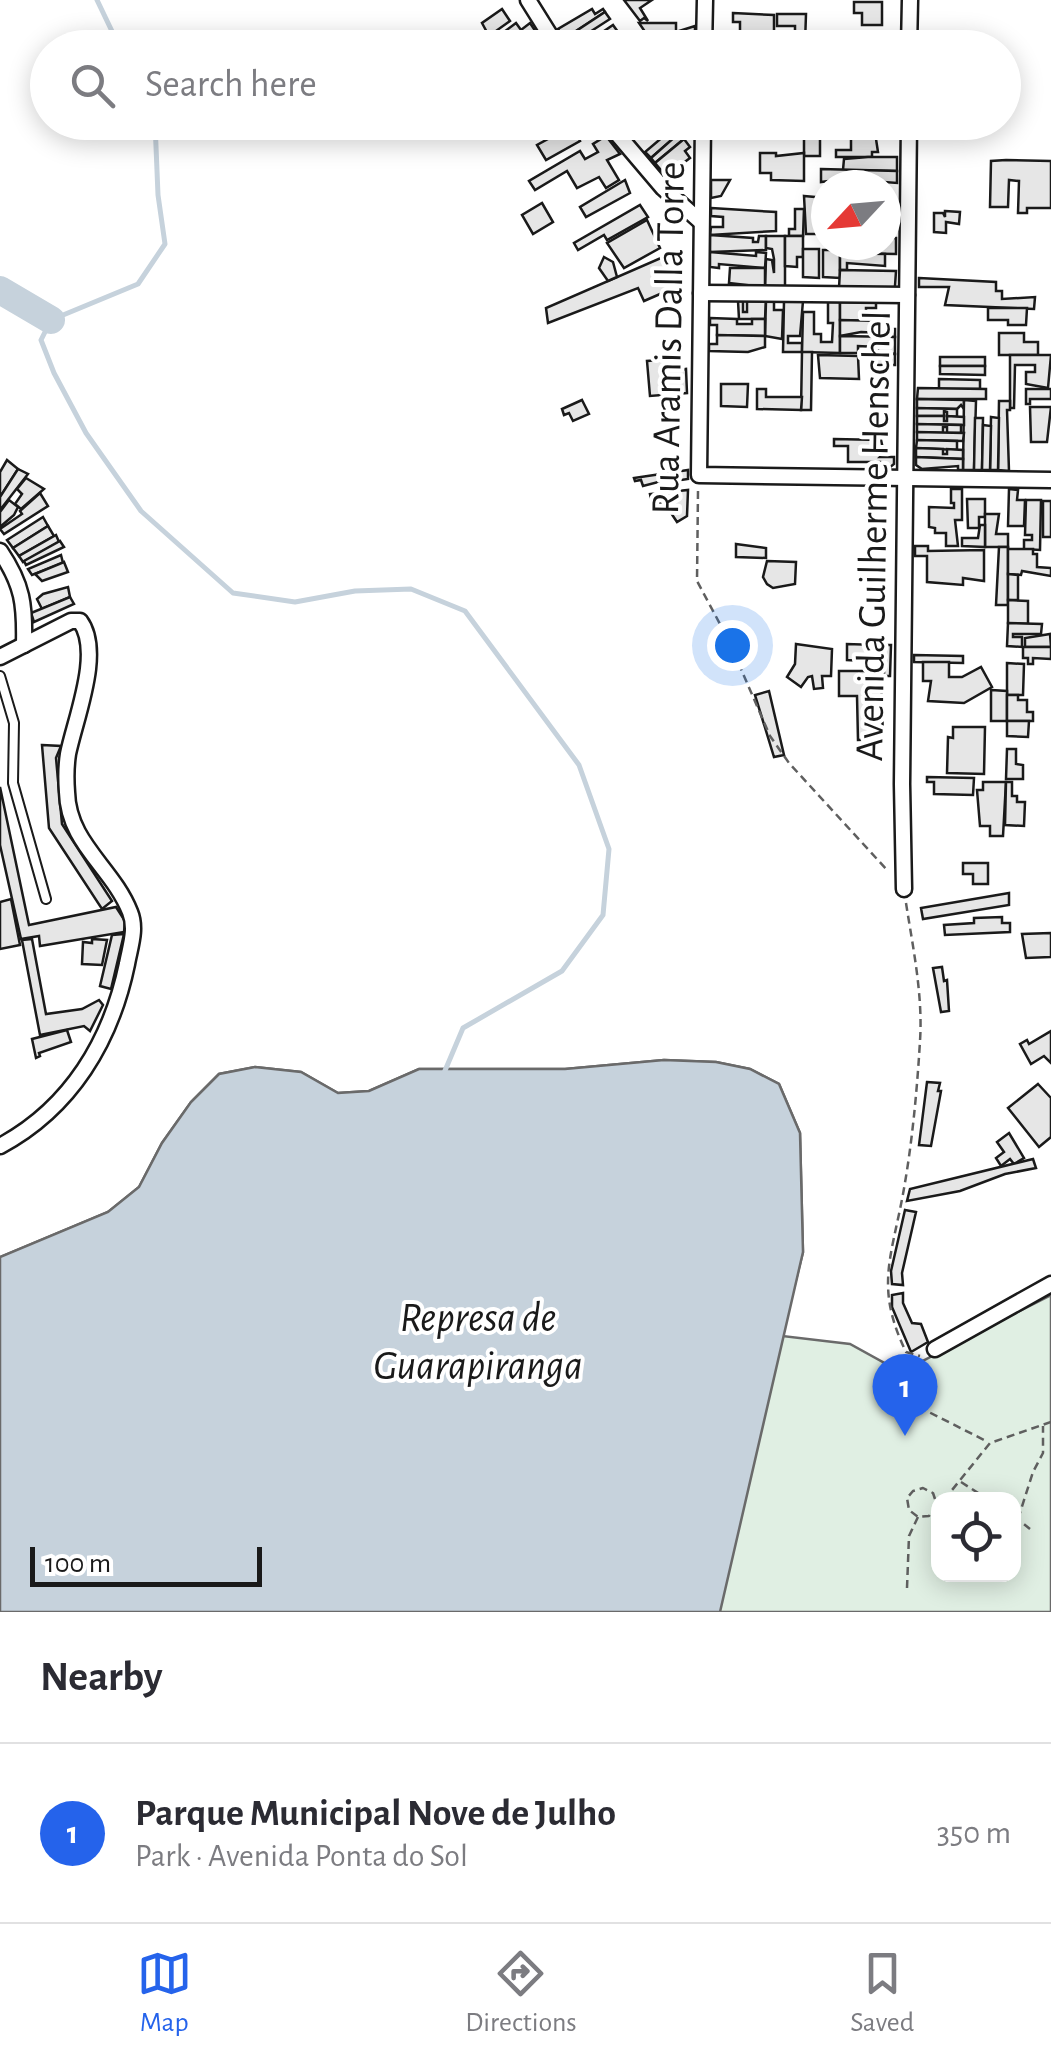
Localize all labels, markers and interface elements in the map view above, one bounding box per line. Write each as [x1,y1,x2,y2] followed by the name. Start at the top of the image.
[30,30,1021,140] search box
[65,58,120,113] icon: search
[145,66,317,104] text: Search here
[646,161,692,515] street label: Rua Aramis Dalla Torre
[811,170,901,260] north arrow
[850,310,898,762] street label: Avenida Guilherme Henschel
[707,620,758,671] your location
[373,1297,583,1388] water label: Represa de Guarapiranga
[872,1354,938,1436] pin: 1
[931,1492,1021,1582] map controls
[931,1492,1021,1582] button: locate
[30,1542,262,1586] scale bar
[45,1550,111,1578] text: 100 m
[40,1656,163,1698] text: Nearby
[135,1795,616,1833] text: Parque Municipal Nove de Julho
[67,1817,78,1849] text: 1
[937,1817,1011,1849] text: 350 m
[135,1840,468,1872] text: Park · Avenida Ponta do Sol
[137,1946,192,2040] tab: Map
[465,1946,577,2040] tab: Directions
[850,1946,914,2040] tab: Saved

